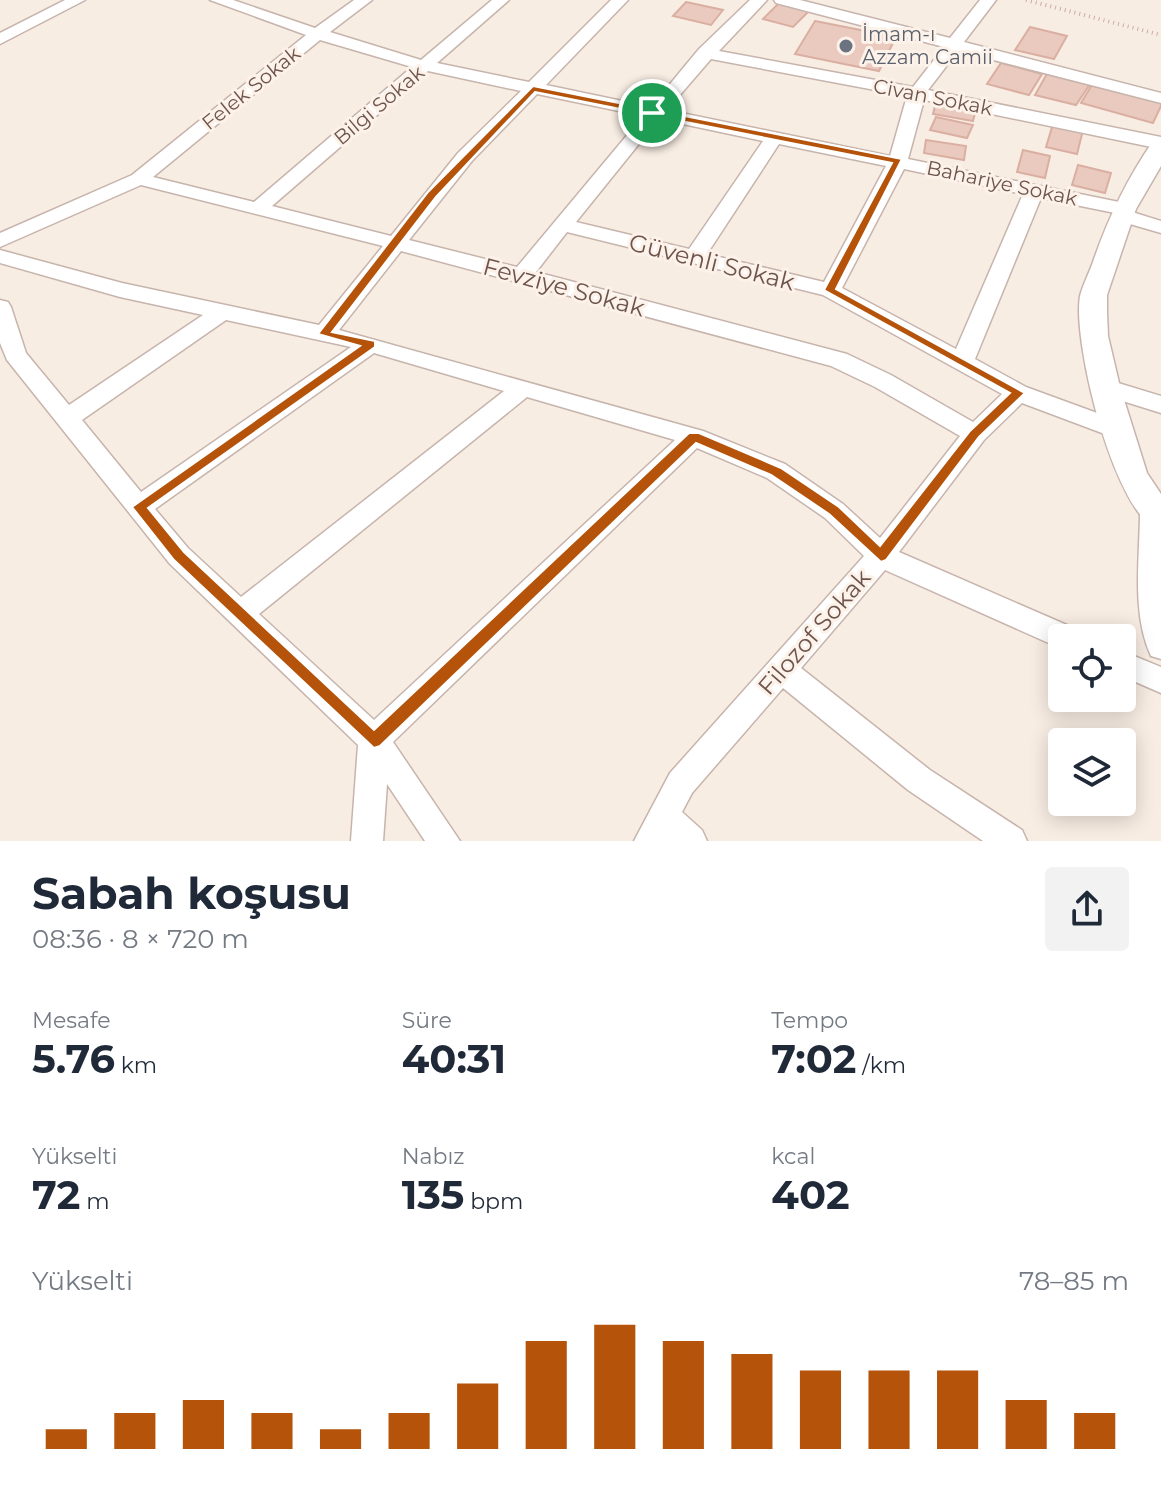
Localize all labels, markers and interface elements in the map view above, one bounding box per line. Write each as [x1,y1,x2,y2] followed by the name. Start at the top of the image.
[862,22,993,69] place label: İmam-ı Azzam Camii
[837,37,855,55] marker: İmam-ı Azzam Camii
[197,41,305,135] street label: Felek Sokak
[329,60,429,150] street label: Bilgi Sokak
[871,74,995,120] street label: Civan Sokak
[618,79,686,147] pin
[630,91,674,135] icon: arrive
[924,155,1080,211] street label: Bahariye Sokak
[626,227,798,297] street label: Güvenli Sokak
[480,251,649,323] street label: Fevziye Sokak
[752,563,877,701] street label: Filozof Sokak
[1048,624,1136,816] map controls
[1048,624,1136,712] button: locate
[1048,728,1136,816] button: layers
[32,866,351,920] text: Sabah koşusu
[1045,867,1129,951] button: share
[32,923,249,955] text: 08:36 · 8 × 720 m
[32,1007,111,1034] text: Mesafe
[402,1007,452,1034] text: Süre
[771,1007,848,1034] text: Tempo
[32,1034,115,1083] text: 5.76
[402,1034,506,1083] text: 40:31
[771,1034,856,1083] text: 7:02
[115,1052,157,1079] text: km
[856,1052,906,1079] text: /km
[32,1143,117,1170] text: Yükselti
[402,1143,465,1170] text: Nabız
[771,1143,815,1170] text: kcal
[32,1170,80,1219] text: 72
[402,1170,464,1219] text: 135
[771,1170,850,1219] text: 402
[80,1188,110,1215] text: m
[464,1188,523,1215] text: bpm
[32,1265,133,1297] text: Yükselti
[1019,1265,1129,1297] text: 78–85 m

